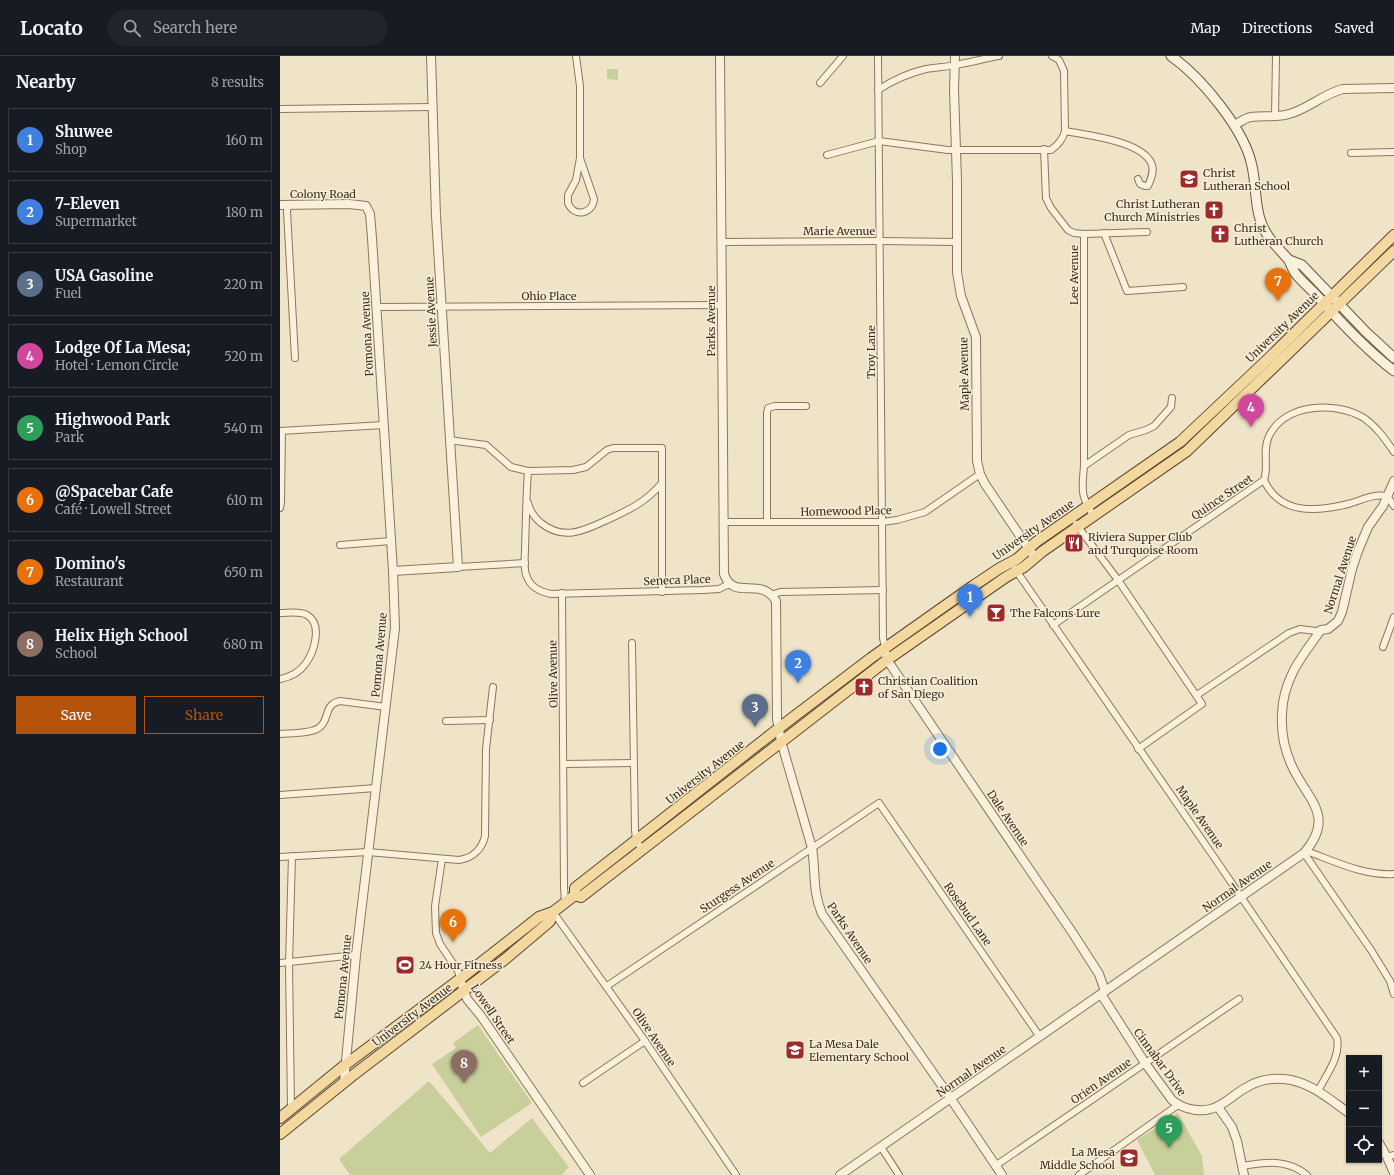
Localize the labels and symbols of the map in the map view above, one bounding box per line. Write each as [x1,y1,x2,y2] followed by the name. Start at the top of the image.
[1203,166,1291,193] place label: Christ Lutheran School
[1178,168,1200,190] school or university icon: Christ Lutheran School
[290,187,356,201] street label: Colony Road
[1104,197,1201,224] place label: Christ Lutheran Church Ministries
[1203,199,1225,221] church icon: Christ Lutheran Church Ministries
[1234,221,1324,248] place label: Christ Lutheran Church
[1209,223,1231,245] church icon: Christ Lutheran Church
[803,224,875,238] street label: Marie Avenue
[1067,245,1081,305] street label: Lee Avenue
[1265,268,1291,301] pin: 7
[422,276,440,349] street label: Jessie Avenue
[704,285,718,357] street label: Parks Avenue
[1243,288,1322,365] street label: University Avenue
[521,289,577,303] street label: Ohio Place
[358,291,376,377] street label: Pomona Avenue
[864,325,878,379] street label: Troy Lane
[956,337,972,411] street label: Maple Avenue
[1238,394,1264,427] pin: 4
[1189,471,1256,523] street label: Quince Street
[990,497,1077,563] street label: University Avenue
[800,503,892,519] street label: Homewood Place
[1088,530,1198,557] place label: Riviera Supper Club and Turquoise Room
[1063,532,1085,554] restaurant icon: Riviera Supper Club and Turquoise Room
[1321,534,1359,616] street label: Normal Avenue
[643,572,711,588] street label: Seneca Place
[957,584,983,617] pin: 1
[985,602,1007,624] bar icon: The Falcons Lure
[1010,606,1100,620] place label: The Falcons Lure
[368,612,390,698] street label: Pomona Avenue
[545,640,561,708] street label: Olive Avenue
[785,650,811,683] pin: 2
[878,674,979,701] place label: Christian Coalition of San Diego
[853,676,875,698] church icon: Christian Coalition of San Diego
[742,694,768,727] pin: 3
[663,737,747,807] street label: University Avenue
[930,739,950,759] your location
[1173,783,1227,851] street label: Maple Avenue
[984,787,1032,849] street label: Dale Avenue
[697,856,777,916] street label: Sturgess Avenue
[1200,857,1275,915] street label: Normal Avenue
[941,880,995,948] street label: Rosebud Lane
[824,900,876,967] street label: Parks Avenue
[440,909,466,942] pin: 6
[332,934,354,1020] street label: Pomona Avenue
[394,954,416,976] sports icon: 24 Hour Fitness
[419,958,502,972] place label: 24 Hour Fitness
[369,980,455,1049] street label: University Avenue
[468,981,519,1047] street label: Lowell Street
[629,1005,679,1069] street label: Olive Avenue
[1131,1026,1189,1099] street label: Cinnabar Drive
[809,1037,910,1064] place label: La Mesa Dale Elementary School
[784,1039,806,1061] school or university icon: La Mesa Dale Elementary School
[934,1042,1009,1100] street label: Normal Avenue
[451,1050,477,1083] pin: 8
[1068,1055,1134,1107] street label: Orien Avenue
[1156,1115,1182,1148] pin: 5
[1040,1145,1116,1172] place label: La Mesa Middle School
[1118,1147,1140,1169] school or university icon: La Mesa Middle School

